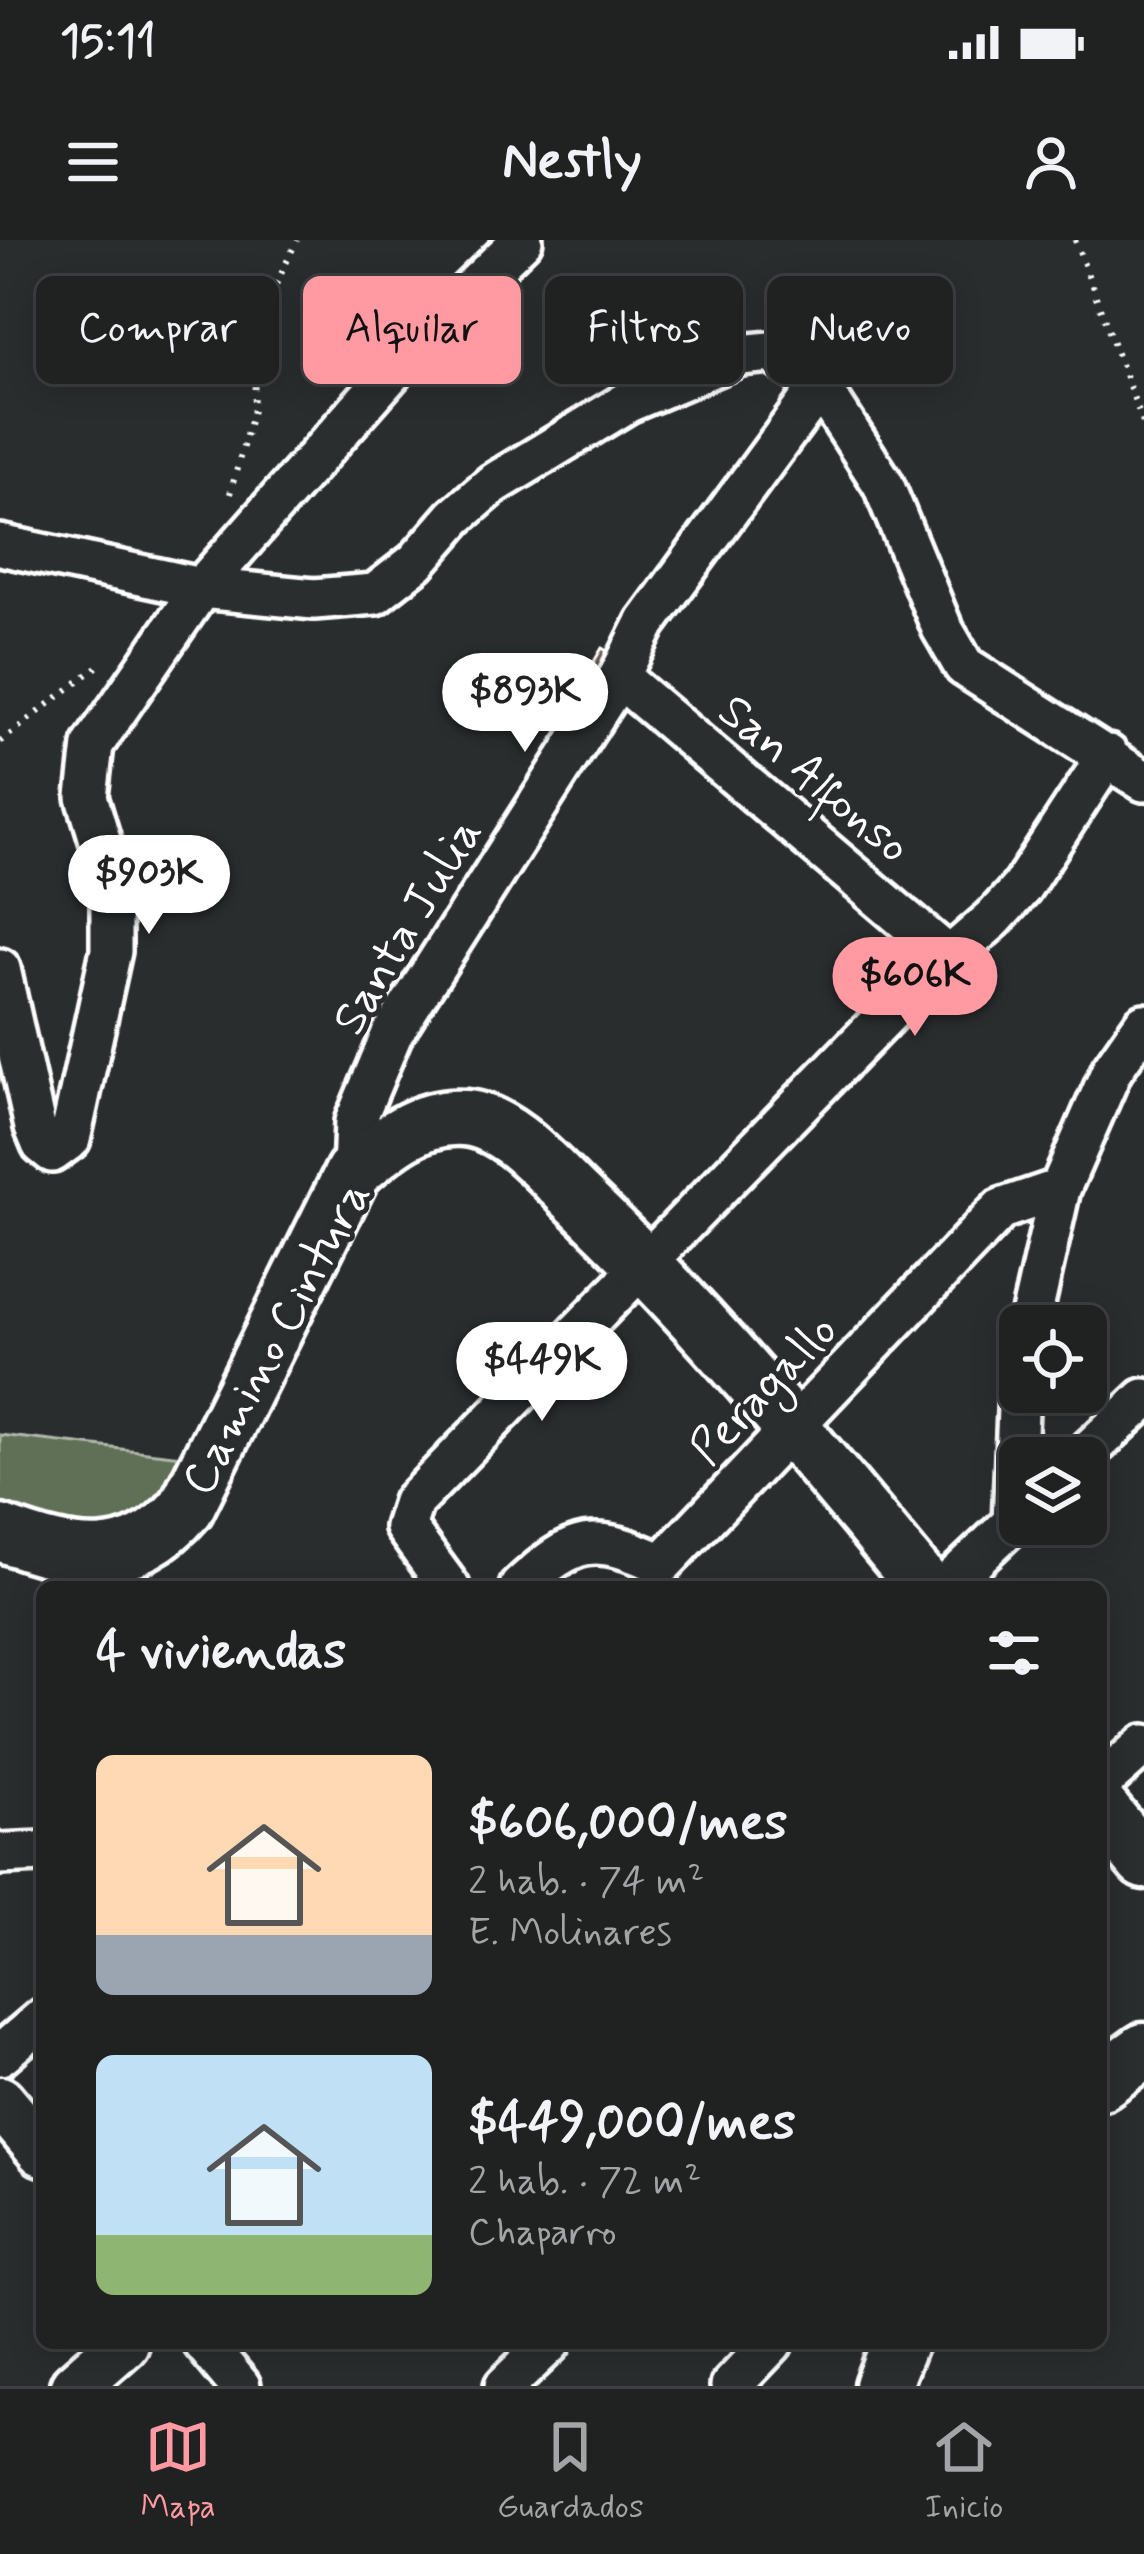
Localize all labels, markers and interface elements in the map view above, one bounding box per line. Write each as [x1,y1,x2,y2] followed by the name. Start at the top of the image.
[60,13,156,72] text: 15:11
[502,127,642,198] text: Nestly
[60,129,126,195] icon: menu
[1018,129,1084,195] icon: person
[36,276,279,384] chip: Comprar
[303,276,521,384] chip: Alquilar
[545,276,743,384] chip: Filtros
[767,276,953,384] chip: Nuevo
[441,653,609,755] pin: $893K
[469,666,581,717] text: $893K
[702,681,923,881] street label: San Alfonso
[318,806,498,1047] street label: Santa Julia
[65,835,233,937] pin: $903K
[95,848,203,899] text: $903K
[831,937,999,1039] pin: $606K
[859,950,971,1001] text: $606K
[168,1170,387,1507] street label: Camino Cintura
[677,1301,855,1482] street label: Peragallo
[999,1305,1107,1545] map controls
[999,1305,1107,1413] button: locate
[458,1322,626,1424] pin: $449K
[483,1335,601,1386] text: $449K
[999,1437,1107,1545] button: layers
[96,1620,346,1686] text: 4 viviendas
[981,1620,1047,1686] icon: filters
[468,1791,787,1857] text: $606,000/mes
[192,1803,336,1947] icon: home
[468,1857,704,1908] text: 2 hab. · 74 m²
[468,1908,672,1959] text: E. Molinares
[468,2091,796,2157] text: $449,000/mes
[192,2103,336,2247] icon: home
[468,2157,701,2208] text: 2 hab. · 72 m²
[468,2208,617,2259] text: Chaparro
[141,2414,216,2530] tab: Mapa
[497,2414,644,2530] tab: Guardados
[925,2414,1003,2530] tab: Inicio

